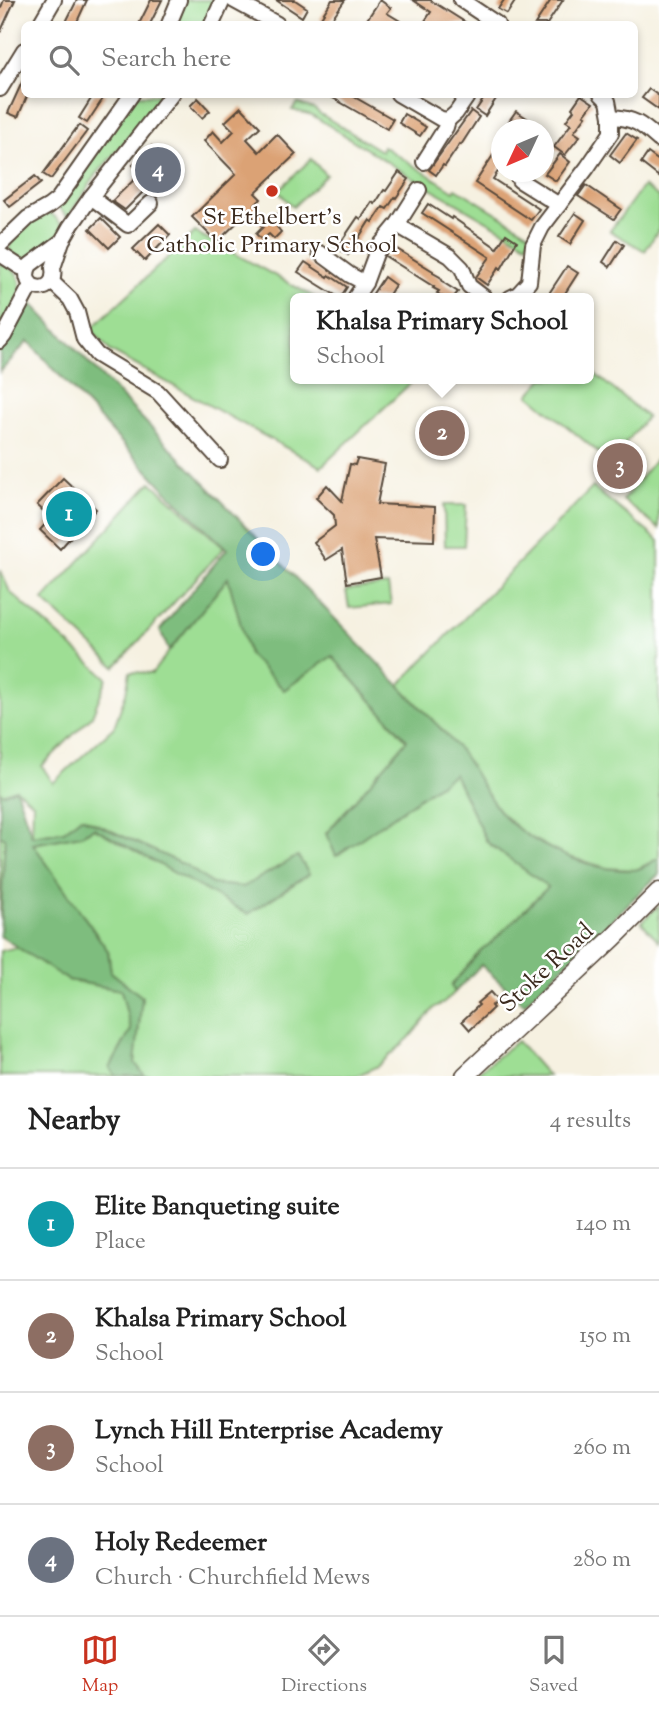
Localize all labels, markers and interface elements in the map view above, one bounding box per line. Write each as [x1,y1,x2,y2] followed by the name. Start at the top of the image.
[21,21,638,98] search box
[45,41,83,79] icon: search
[101,41,231,78] text: Search here
[491,119,554,182] north arrow
[135,144,181,196] pin: 4
[264,183,280,199] marker: St Ethelbert's Catholic Primary School
[146,201,398,263] place label: St Ethelbert's Catholic Primary School
[290,293,594,384] popup
[316,304,568,341] text: Khalsa Primary School
[316,341,385,374] text: School
[419,407,465,459] pin: 2
[597,440,643,492] pin: 3
[46,488,92,540] pin: 1
[246,537,280,571] your location
[492,915,603,1021] street label: Stoke Road
[28,1100,120,1143] text: Nearby
[550,1105,631,1138] text: 4 results
[95,1189,340,1226] text: Elite Banqueting suite
[47,1208,55,1241] text: 1
[576,1208,631,1241] text: 140 m
[95,1226,146,1259] text: Place
[95,1301,347,1338] text: Khalsa Primary School
[46,1320,56,1353] text: 2
[579,1320,631,1353] text: 150 m
[95,1338,164,1371] text: School
[95,1413,443,1450] text: Lynch Hill Enterprise Academy
[46,1432,56,1465] text: 3
[573,1432,631,1465] text: 260 m
[95,1450,164,1483] text: School
[95,1525,267,1562] text: Holy Redeemer
[45,1544,57,1577] text: 4
[573,1544,631,1577] text: 280 m
[95,1562,370,1595] text: Church · Churchfield Mews
[81,1631,119,1700] tab: Map
[281,1631,367,1700] tab: Directions
[529,1631,578,1700] tab: Saved

